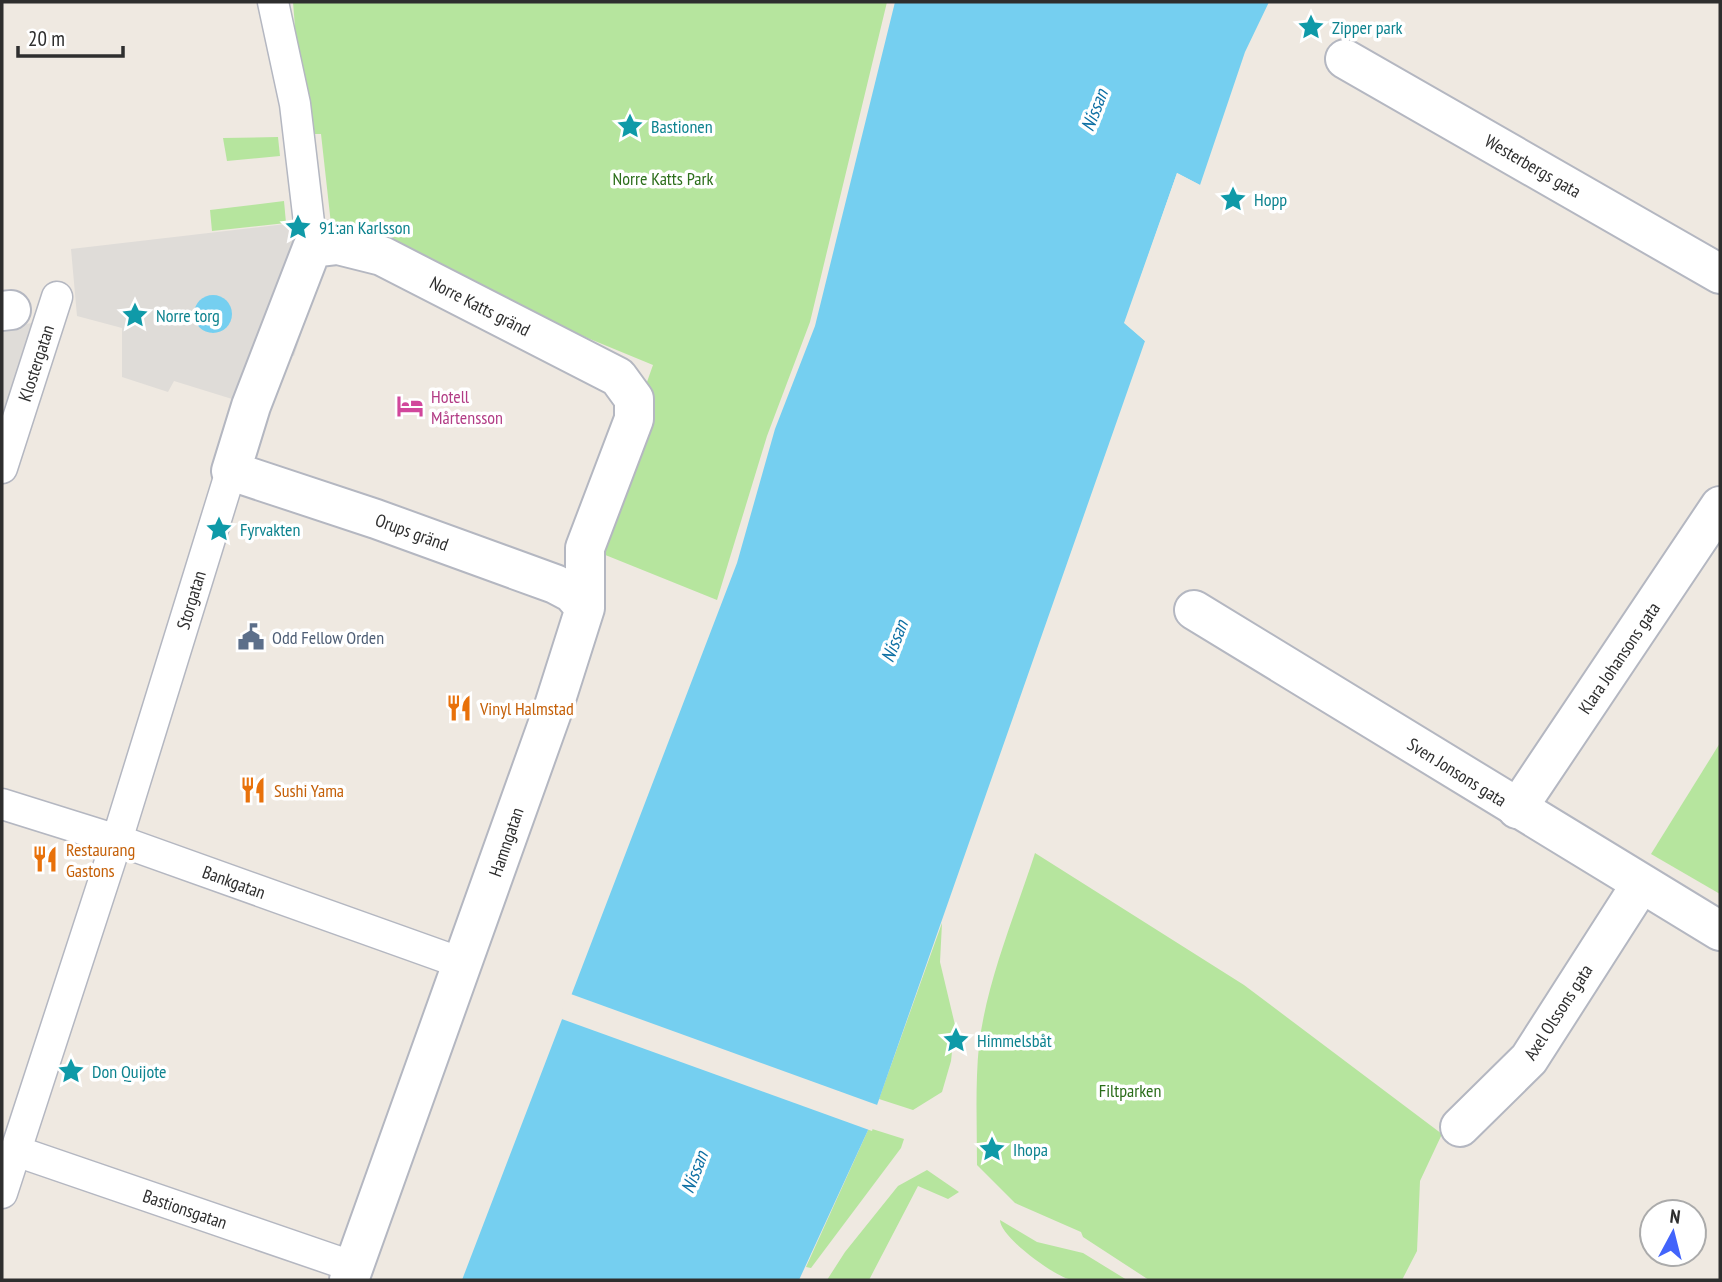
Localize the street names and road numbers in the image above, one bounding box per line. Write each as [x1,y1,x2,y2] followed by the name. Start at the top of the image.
[1481,129,1585,203] street label: Westerbergs gata
[426,271,534,341] street label: Norre Katts gränd
[13,322,59,404] street label: Klostergatan
[372,508,452,556] street label: Orups gränd
[171,568,211,632] street label: Storgatan
[1573,598,1665,718] street label: Klara Johansons gata
[1403,732,1511,812] street label: Sven Jonsons gata
[483,804,529,880] street label: Hamngatan
[199,860,269,904] street label: Bankgatan
[1519,960,1597,1064] street label: Axel Olssons gata
[140,1184,230,1234] street label: Bastionsgatan

